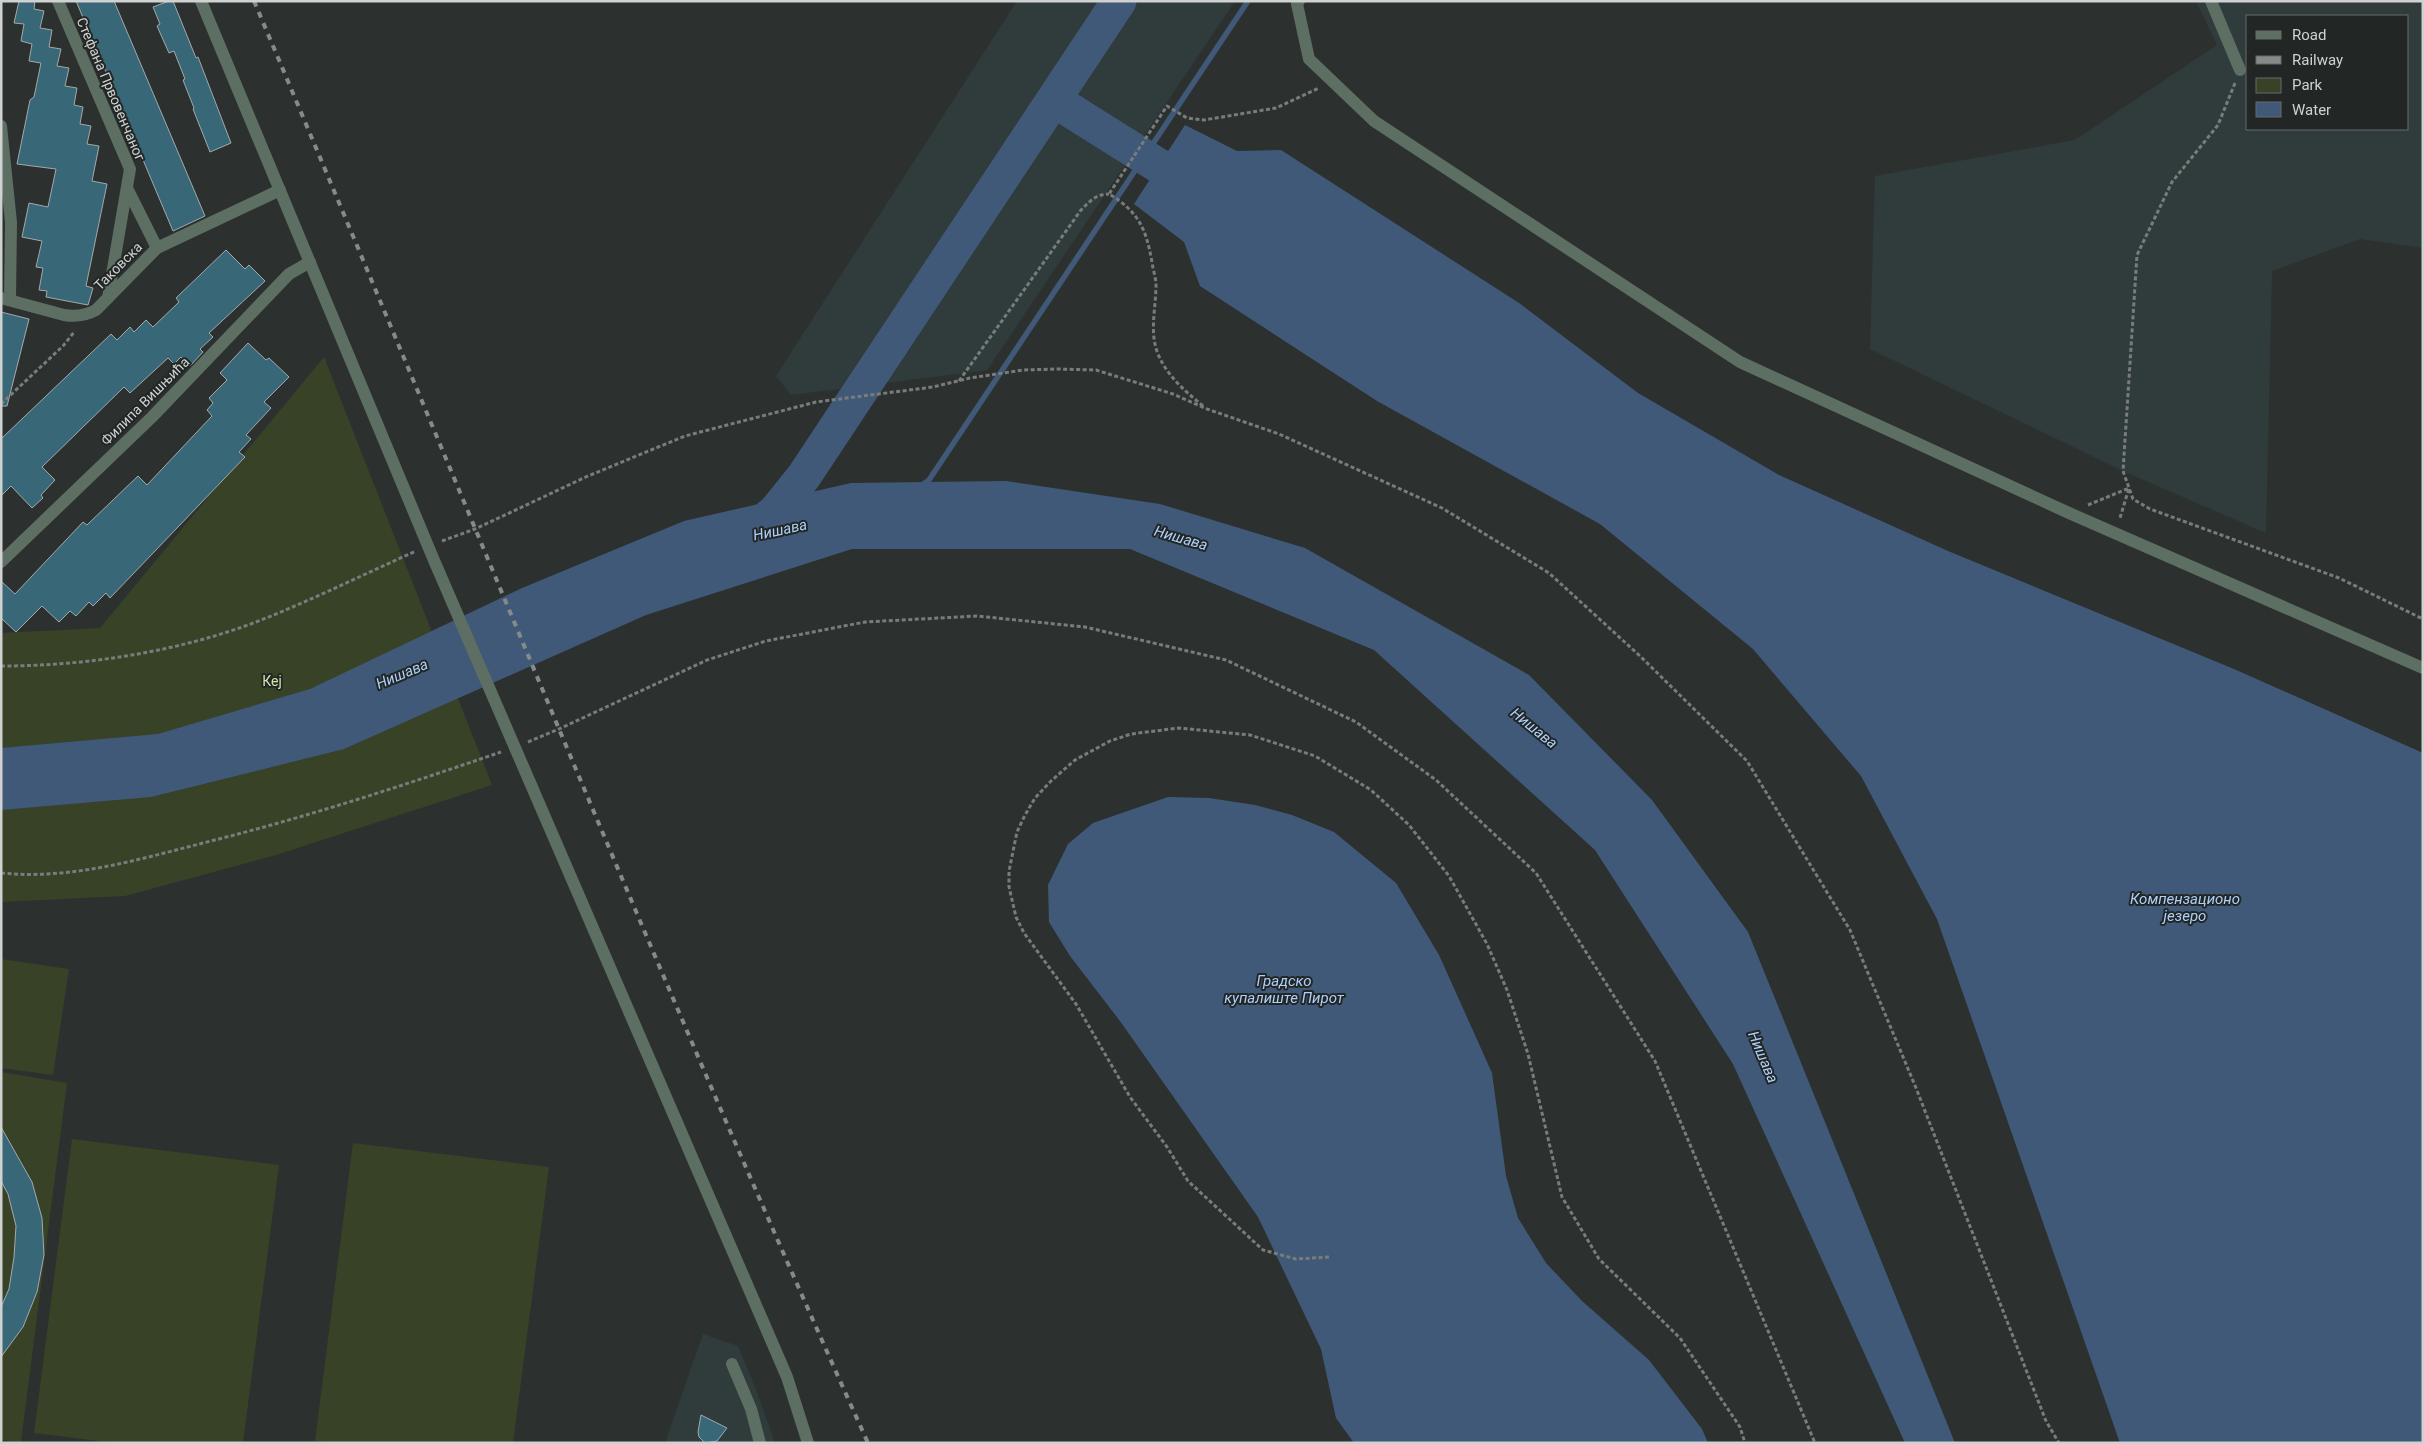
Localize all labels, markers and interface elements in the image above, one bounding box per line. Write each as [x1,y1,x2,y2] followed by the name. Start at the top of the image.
[74,15,149,163] street label: Стефана Првовенчаног
[2246,15,2409,130] legend
[2292,26,2326,44] text: Road
[2292,51,2343,69] text: Railway
[2292,76,2323,94] text: Park
[2292,101,2331,119] text: Water
[91,239,145,293] street label: Таковска
[98,354,192,448] street label: Филипа Вишњића
[751,515,809,544] water label: Нишава
[1152,522,1210,554] water label: Нишава
[373,655,431,693] water label: Нишава
[262,673,282,689] park label: Кеј
[1507,704,1561,752] water label: Нишава
[2130,890,2240,925] water label: Компензационо језеро
[1224,972,1345,1007] water label: Градско купалиште Пирот
[1744,1028,1782,1086] water label: Нишава

